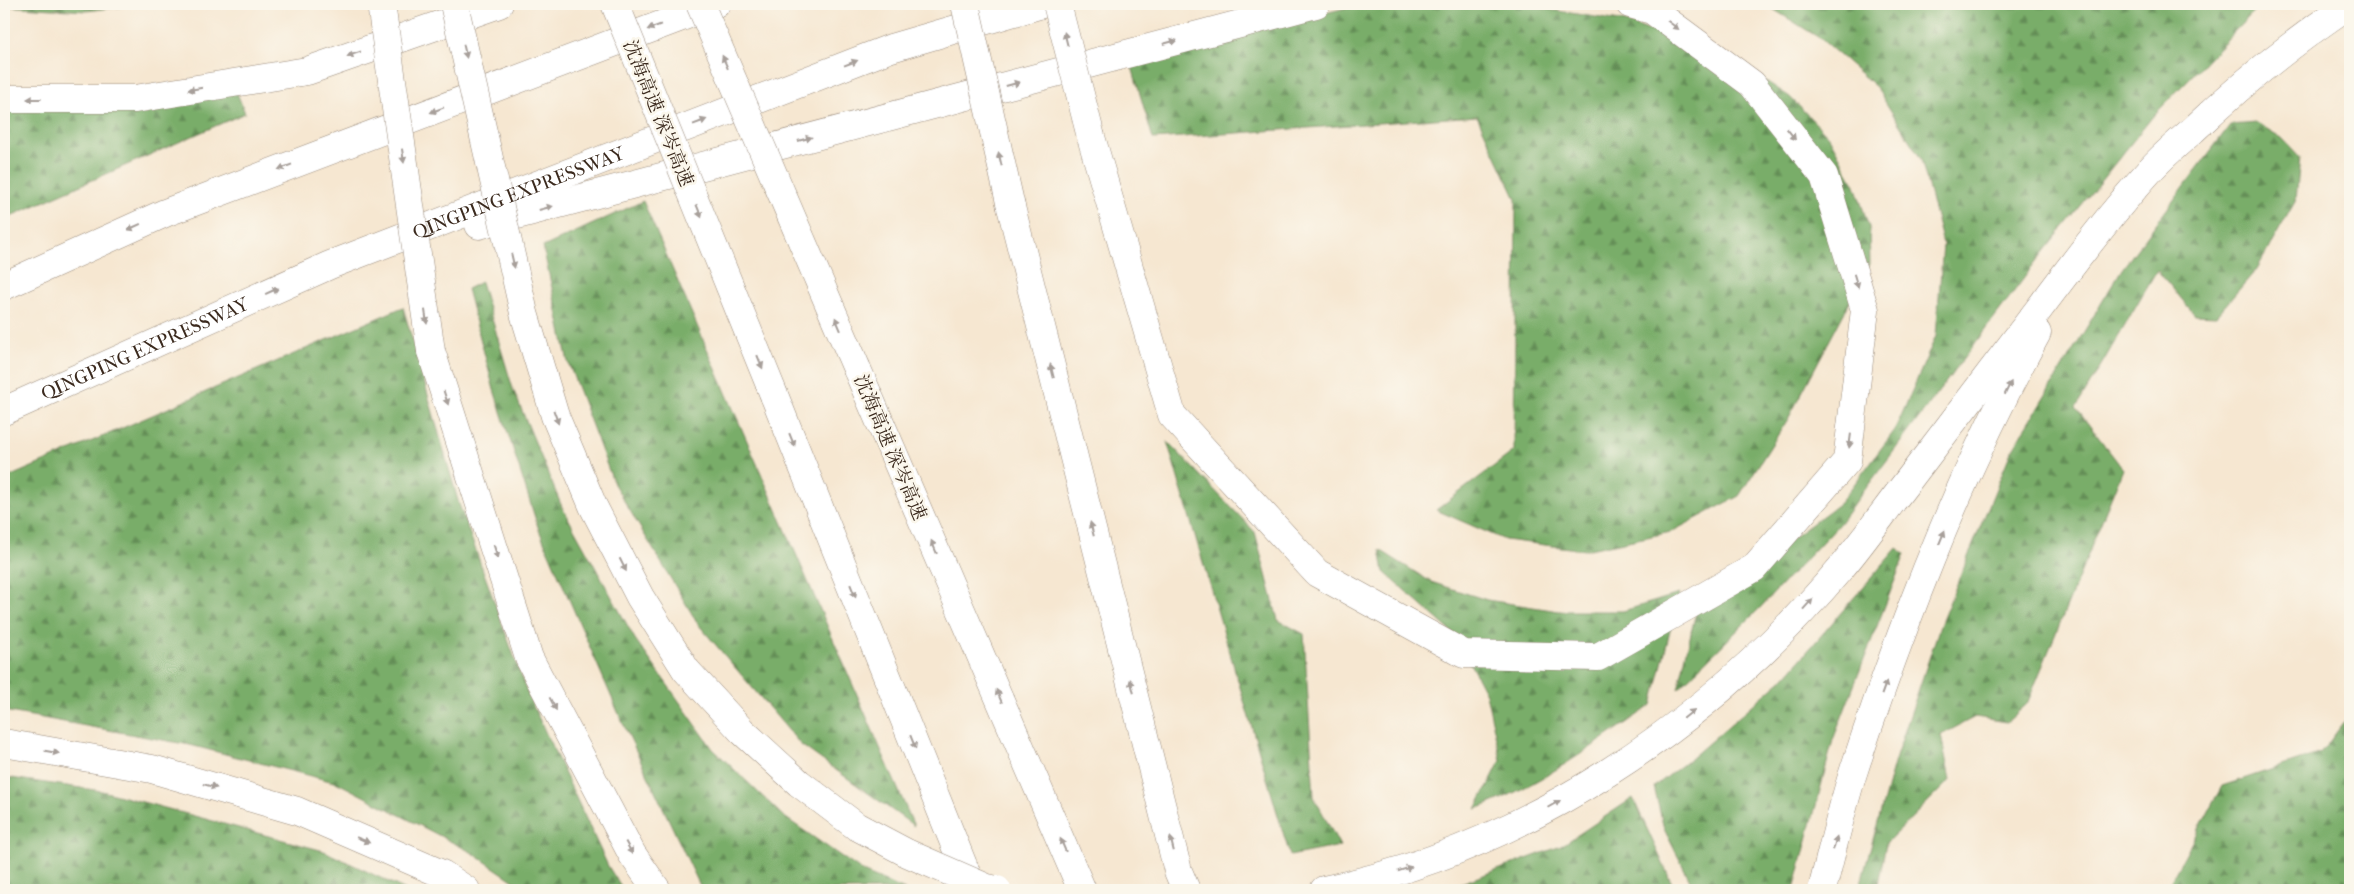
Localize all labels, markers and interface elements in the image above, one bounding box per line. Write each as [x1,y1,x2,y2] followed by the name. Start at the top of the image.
[1666,20,1679,31] one-way arrow
[646,23,661,31] one-way arrow
[1062,32,1070,47] one-way arrow
[619,37,698,190] street label: 沈海高速 深岑高速
[1163,38,1178,46] one-way arrow
[461,44,469,59] one-way arrow
[346,51,361,59] one-way arrow
[721,55,729,69] one-way arrow
[844,59,859,67] one-way arrow
[1005,80,1020,88] one-way arrow
[187,86,203,94] one-way arrow
[25,95,41,103] one-way arrow
[429,106,444,114] one-way arrow
[693,117,707,125] one-way arrow
[1786,128,1797,141] one-way arrow
[798,135,813,143] one-way arrow
[410,142,629,244] street label: QINGPING EXPRESSWAY
[400,148,408,164] one-way arrow
[996,152,1004,167] one-way arrow
[277,163,292,171] one-way arrow
[539,203,554,211] one-way arrow
[695,204,703,219] one-way arrow
[127,223,141,231] one-way arrow
[509,253,517,269] one-way arrow
[1853,273,1861,288] one-way arrow
[265,286,279,294] one-way arrow
[38,292,253,405] street label: QINGPING EXPRESSWAY
[423,309,431,325] one-way arrow
[834,317,842,331] one-way arrow
[756,355,764,370] one-way arrow
[1048,364,1056,379] one-way arrow
[849,371,931,524] street label: 沈海高速 深岑高速
[2004,381,2012,396] one-way arrow
[443,390,451,405] one-way arrow
[553,410,560,425] one-way arrow
[789,433,796,448] one-way arrow
[1846,433,1854,449] one-way arrow
[1088,521,1096,536] one-way arrow
[1938,529,1946,544] one-way arrow
[930,540,938,554] one-way arrow
[492,545,500,560] one-way arrow
[619,558,627,572] one-way arrow
[849,584,857,598] one-way arrow
[1802,598,1814,610] one-way arrow
[1128,679,1136,694] one-way arrow
[1881,681,1888,696] one-way arrow
[994,689,1002,703] one-way arrow
[549,697,557,711] one-way arrow
[1682,709,1695,720] one-way arrow
[910,735,918,749] one-way arrow
[44,748,60,756] one-way arrow
[203,783,218,791] one-way arrow
[1547,800,1560,809] one-way arrow
[356,836,371,844] one-way arrow
[1167,836,1175,851] one-way arrow
[1831,836,1839,851] one-way arrow
[1058,838,1066,853] one-way arrow
[624,841,633,855] one-way arrow
[1398,865,1413,873] one-way arrow

